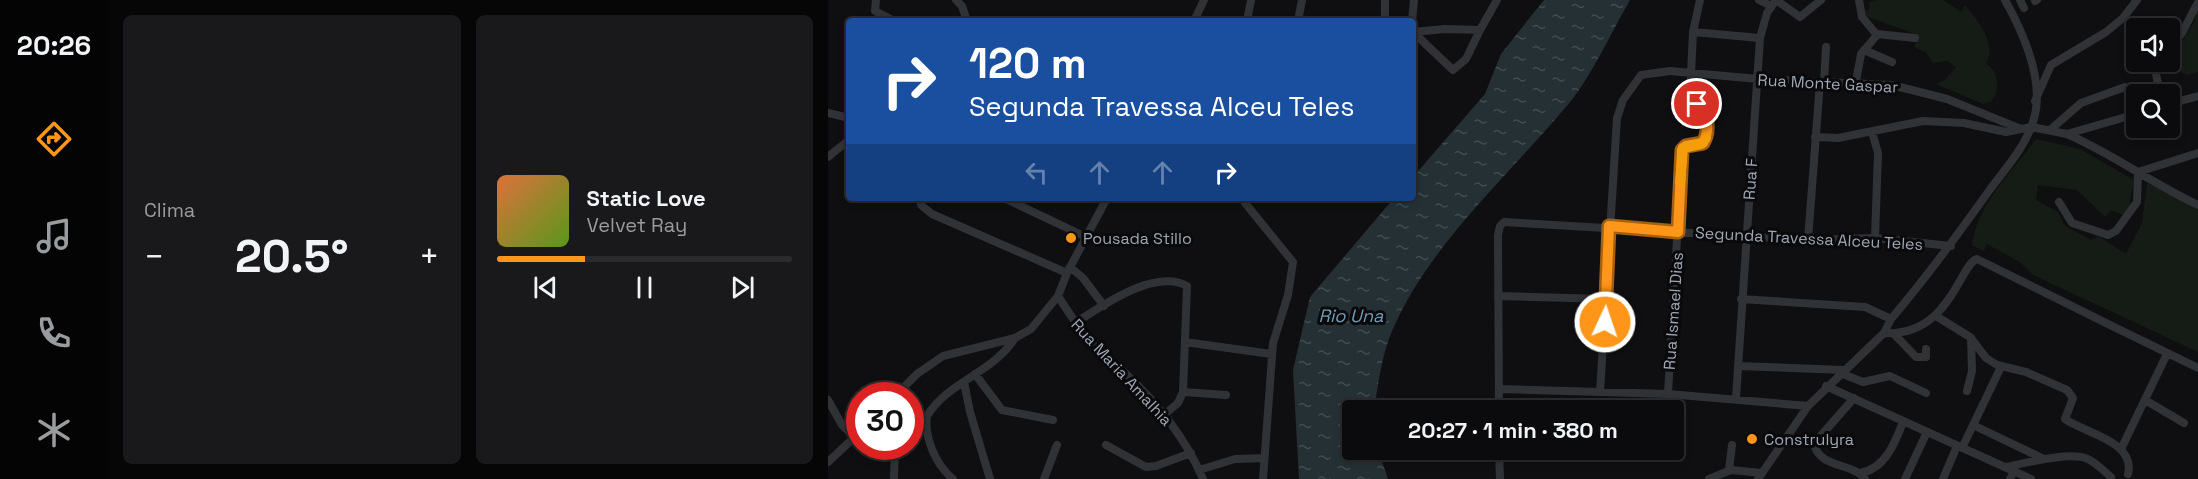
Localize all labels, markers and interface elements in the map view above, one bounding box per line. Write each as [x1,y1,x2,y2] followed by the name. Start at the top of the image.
[2126,18,2180,138] map controls
[2126,18,2180,72] button: sound
[17,28,91,63] text: 20:26
[969,37,1087,90] text: 120 m
[870,42,948,120] icon: right
[1757,69,1899,98] street label: Rua Monte Gaspar
[1671,78,1722,129] pin
[2126,84,2180,138] button: search
[1680,87,1713,120] icon: arrive
[969,89,1354,124] text: Segunda Travessa Alceu Teles
[33,118,75,160] icon: directions
[1020,156,1053,189] icon: left
[1083,156,1116,189] icon: ahead
[1146,156,1179,189] icon: ahead
[1209,156,1242,189] icon: right
[1739,157,1762,201] street label: Rua F
[587,184,706,212] text: Static Love
[144,197,195,223] text: Clima
[587,212,687,238] text: Velvet Ray
[33,215,75,257] icon: music
[1694,222,1924,255] street label: Segunda Travessa Alceu Teles
[235,228,349,285] text: 20.5°
[1083,228,1192,249] place label: Pousada Stillo
[1064,231,1078,245] marker: Pousada Stillo
[144,236,164,278] text: −
[419,236,440,278] text: +
[1659,252,1688,371] street label: Rua Ismael Dias
[529,271,562,304] icon: previous
[628,271,661,304] icon: pause
[726,271,759,304] icon: next
[1573,290,1637,354] position arrow
[1319,304,1384,327] water label: Rio Una
[33,312,75,354] icon: phone
[1066,314,1177,430] street label: Rua Maria Amalhia
[846,382,924,460] speed limit sign: 30
[33,409,75,451] icon: climate
[1408,416,1618,444] text: 20:27 · 1 min · 380 m
[1764,429,1854,450] place label: Construlyra
[1745,432,1759,446] marker: Construlyra

